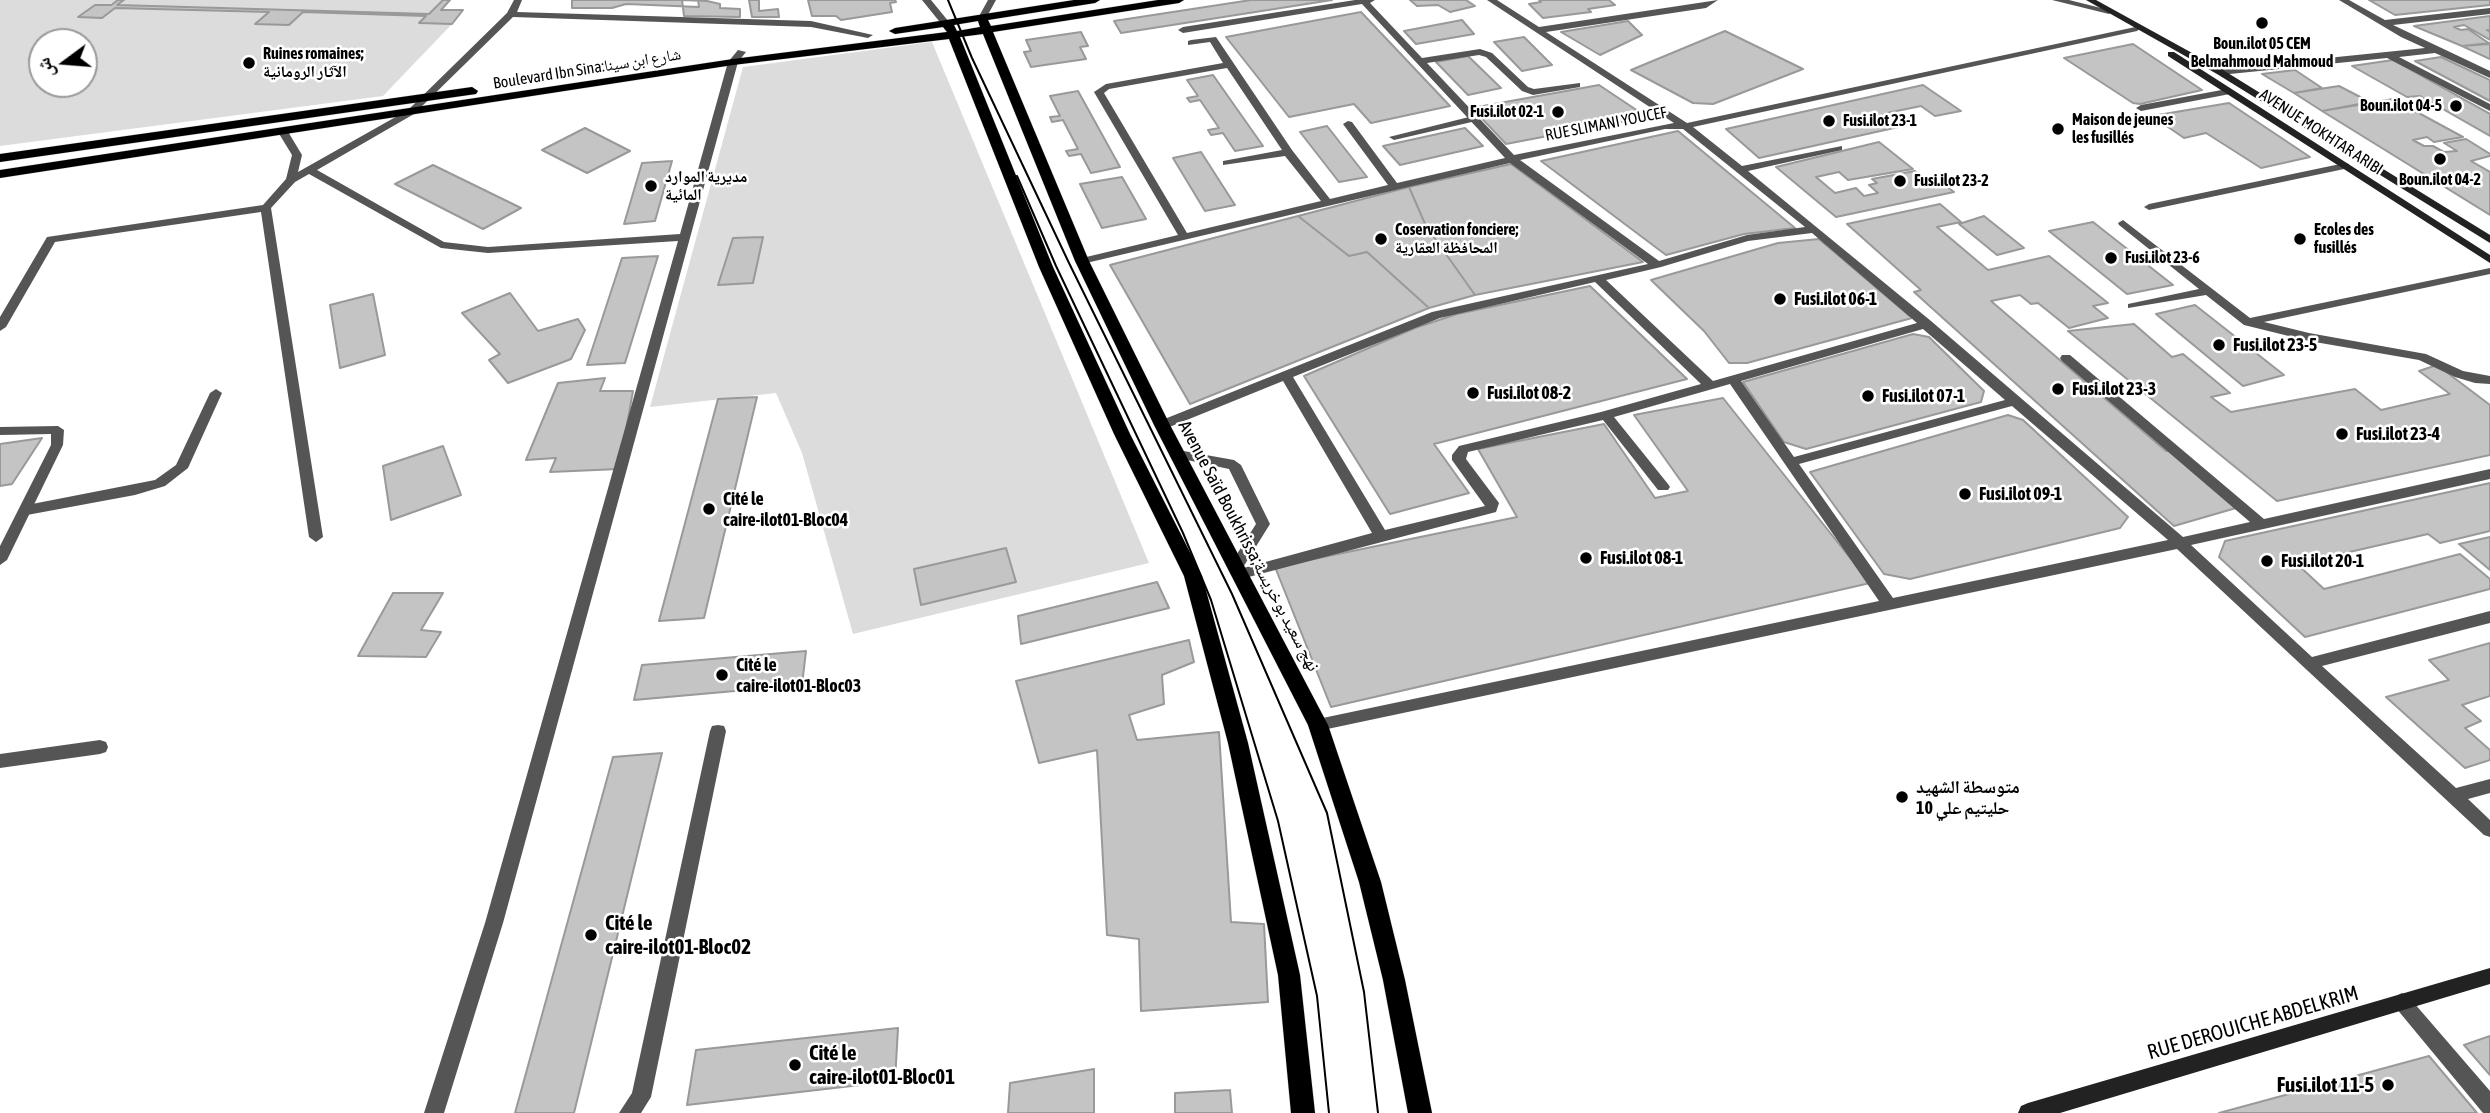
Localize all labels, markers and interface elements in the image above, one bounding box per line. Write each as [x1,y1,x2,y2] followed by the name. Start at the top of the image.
[2254,15,2270,31] marker: Boun.ilot 05 CEM Belmahmoud Mahmoud
[28,28,98,98] north arrow
[2191,34,2333,72] place label: Boun.ilot 05 CEM Belmahmoud Mahmoud
[263,44,364,82] place label: Ruines romaines; الآثار الرومانية
[492,45,682,93] street label: Boulevard Ibn Sina:شارع ابن سينا
[241,55,257,71] marker: Ruines romaines; الآثار الرومانية
[31,56,58,81] text: ش
[2256,85,2386,179] street label: AVENUE MOKHTAR ARIBI
[2360,96,2442,116] place label: Boun.ilot 04-5
[2448,98,2464,114] marker: Boun.ilot 04-5
[1470,102,1544,122] place label: Fusi.ilot 02-1
[1544,103,1668,145] street label: RUE SLIMANI YOUCEF
[1550,104,1566,120] marker: Fusi.ilot 02-1
[2072,110,2173,148] place label: Maison de jeunes les fusillés
[1843,111,1917,131] place label: Fusi.ilot 23-1
[1821,113,1837,129] marker: Fusi.ilot 23-1
[2050,121,2066,137] marker: Maison de jeunes les fusillés
[2432,151,2448,167] marker: Boun.ilot 04-2
[665,167,747,205] place label: مديرية الموارد المائية
[2399,170,2481,190] place label: Boun.ilot 04-2
[1914,171,1989,191] place label: Fusi.ilot 23-2
[1892,173,1908,189] marker: Fusi.ilot 23-2
[643,178,659,194] marker: مديرية الموارد المائية
[1395,220,1518,258] place label: Coservation fonciere; المحافظة العقارية
[2314,220,2374,258] place label: Ecoles des fusillés
[1373,231,1389,247] marker: Coservation fonciere; المحافظة العقارية
[2292,231,2308,247] marker: Ecoles des fusillés
[2125,248,2200,268] place label: Fusi.ilot 23-6
[2103,250,2119,266] marker: Fusi.ilot 23-6
[1794,288,1877,310] place label: Fusi.ilot 06-1
[1772,291,1788,307] marker: Fusi.ilot 06-1
[2233,334,2317,356] place label: Fusi.ilot 23-5
[2211,337,2227,353] marker: Fusi.ilot 23-5
[2072,378,2156,400] place label: Fusi.ilot 23-3
[2050,381,2066,397] marker: Fusi.ilot 23-3
[1487,382,1571,404] place label: Fusi.ilot 08-2
[1465,385,1481,401] marker: Fusi.ilot 08-2
[1882,385,1965,407] place label: Fusi.ilot 07-1
[1860,388,1876,404] marker: Fusi.ilot 07-1
[1174,417,1324,675] street label: Avenue Saïd Boukhrissa;نهج سعيد بوخريسة
[2356,423,2440,445] place label: Fusi.ilot 23-4
[2334,426,2350,442] marker: Fusi.ilot 23-4
[1979,483,2062,505] place label: Fusi.ilot 09-1
[1957,486,1973,502] marker: Fusi.ilot 09-1
[723,488,848,530] place label: Cité le caire-ilot01-Bloc04
[701,501,717,517] marker: Cité le caire-ilot01-Bloc04
[1600,547,1683,569] place label: Fusi.ilot 08-1
[1578,550,1594,566] marker: Fusi.ilot 08-1
[2281,550,2364,572] place label: Fusi.ilot 20-1
[2259,553,2275,569] marker: Fusi.ilot 20-1
[736,654,861,696] place label: Cité le caire-ilot01-Bloc03
[714,667,730,683] marker: Cité le caire-ilot01-Bloc03
[1916,776,2020,818] place label: متوسطة الشهيد حليتيم علي 10
[1894,789,1910,805] marker: متوسطة الشهيد حليتيم علي 10
[605,910,751,960] place label: Cité le caire-ilot01-Bloc02
[583,927,599,943] marker: Cité le caire-ilot01-Bloc02
[2145,981,2361,1065] street label: RUE DEROUICHE ABDELKRIM
[809,1040,955,1090] place label: Cité le caire-ilot01-Bloc01
[787,1057,803,1073] marker: Cité le caire-ilot01-Bloc01
[2277,1072,2374,1098] place label: Fusi.ilot 11-5
[2380,1077,2396,1093] marker: Fusi.ilot 11-5

